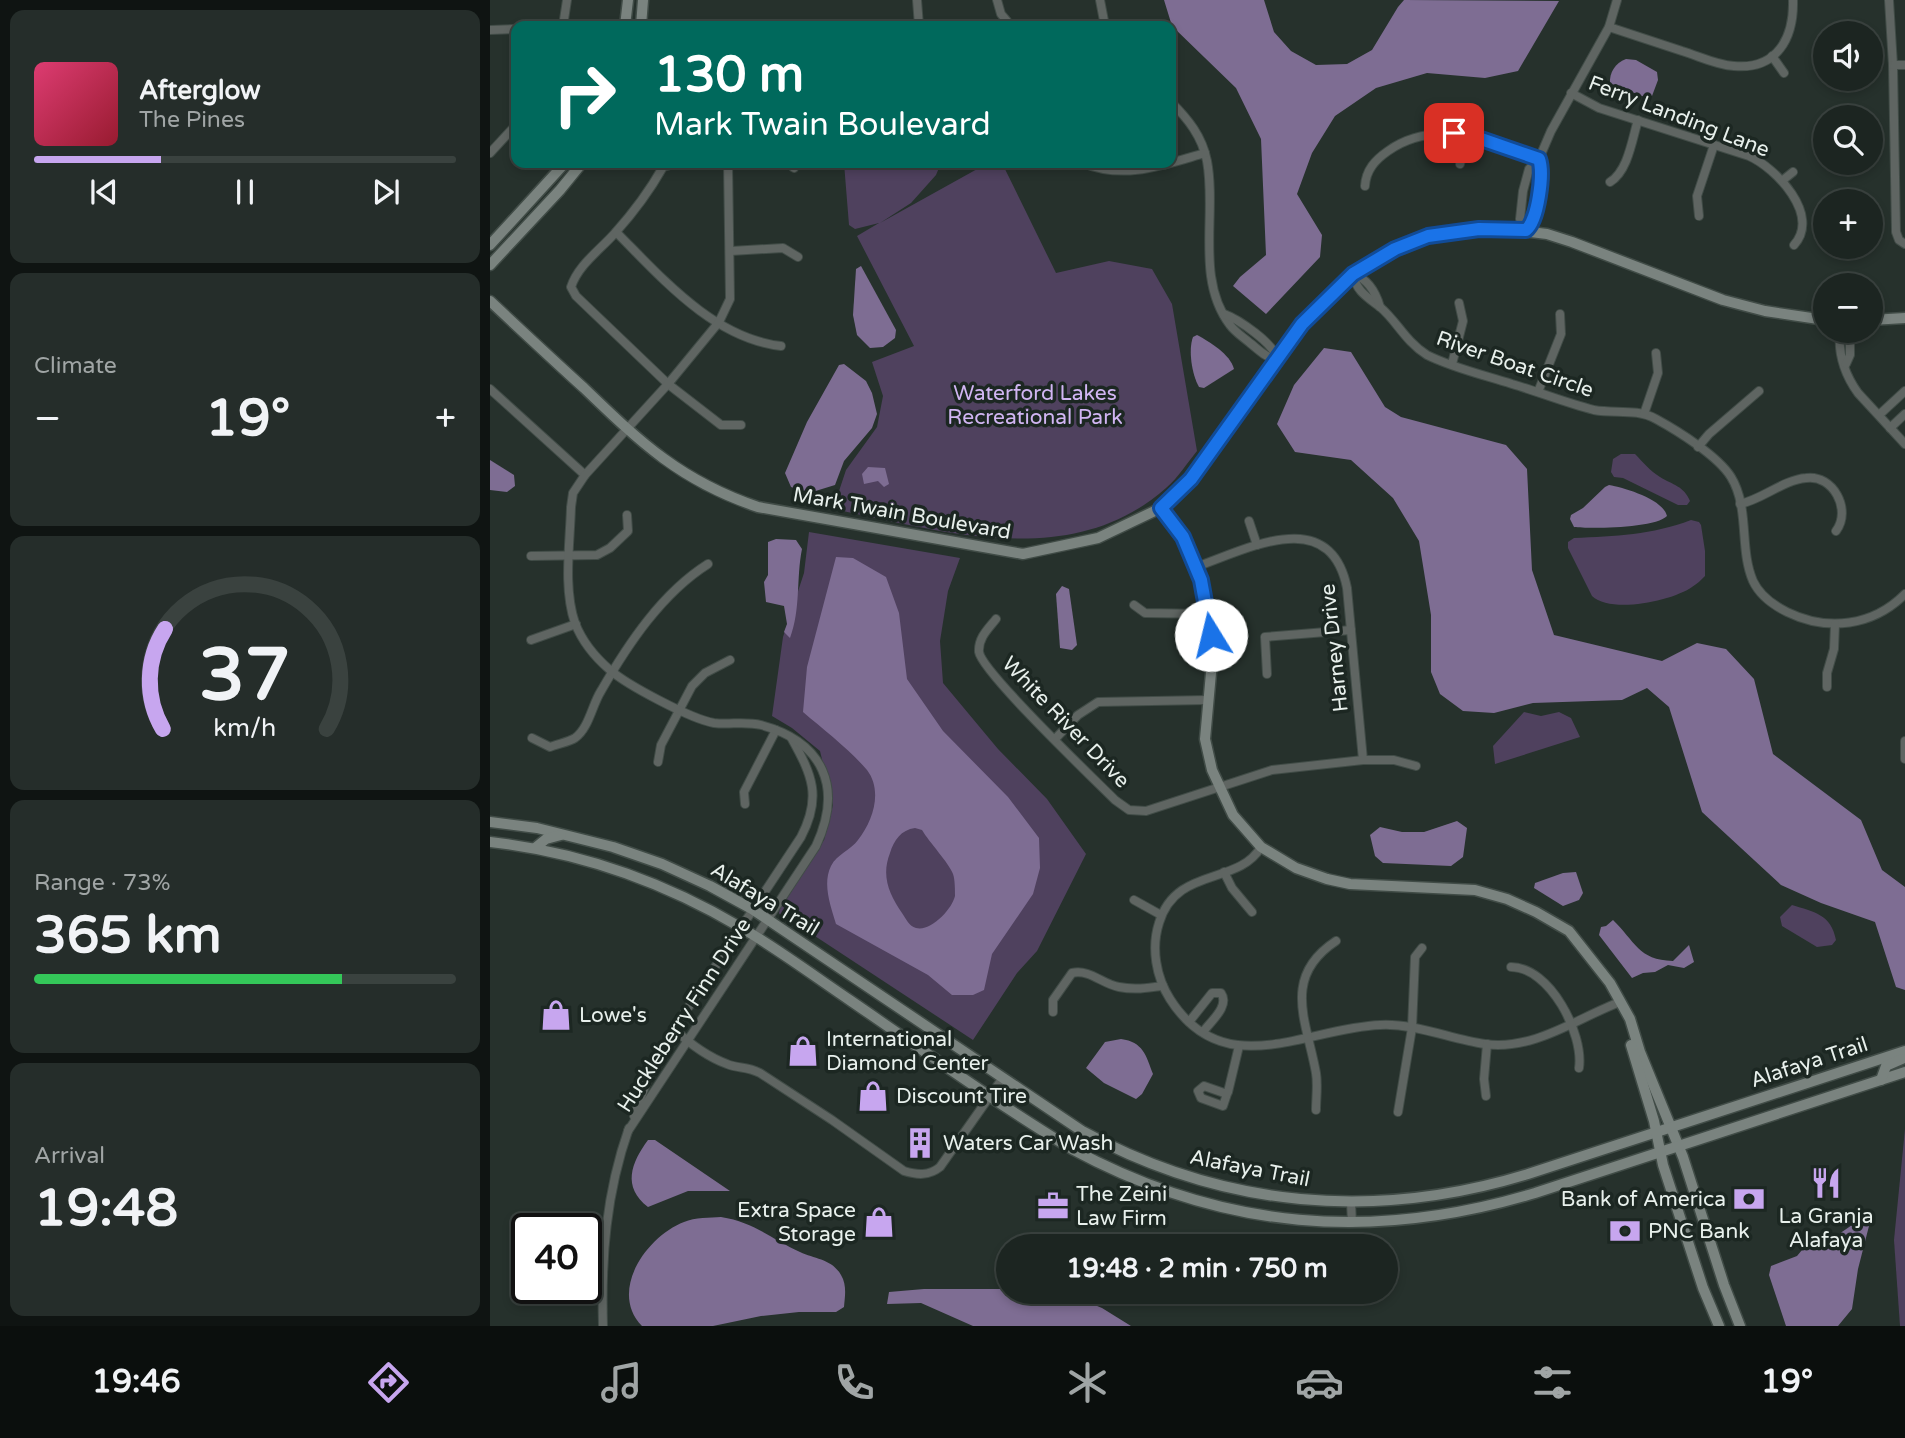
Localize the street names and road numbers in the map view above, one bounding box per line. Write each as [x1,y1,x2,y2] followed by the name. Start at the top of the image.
[1585,70,1773,163] street label: Ferry Landing Lane
[1433,326,1597,403] street label: River Boat Circle
[791,482,1013,545] street label: Mark Twain Boulevard
[1315,583,1354,713] street label: Harney Drive
[997,652,1135,793] street label: White River Drive
[706,857,823,942] street label: Alafaya Trail
[612,913,757,1117] street label: Huckleberry Finn Drive
[1747,1032,1871,1093] street label: Alafaya Trail
[1188,1145,1312,1192] street label: Alafaya Trail

